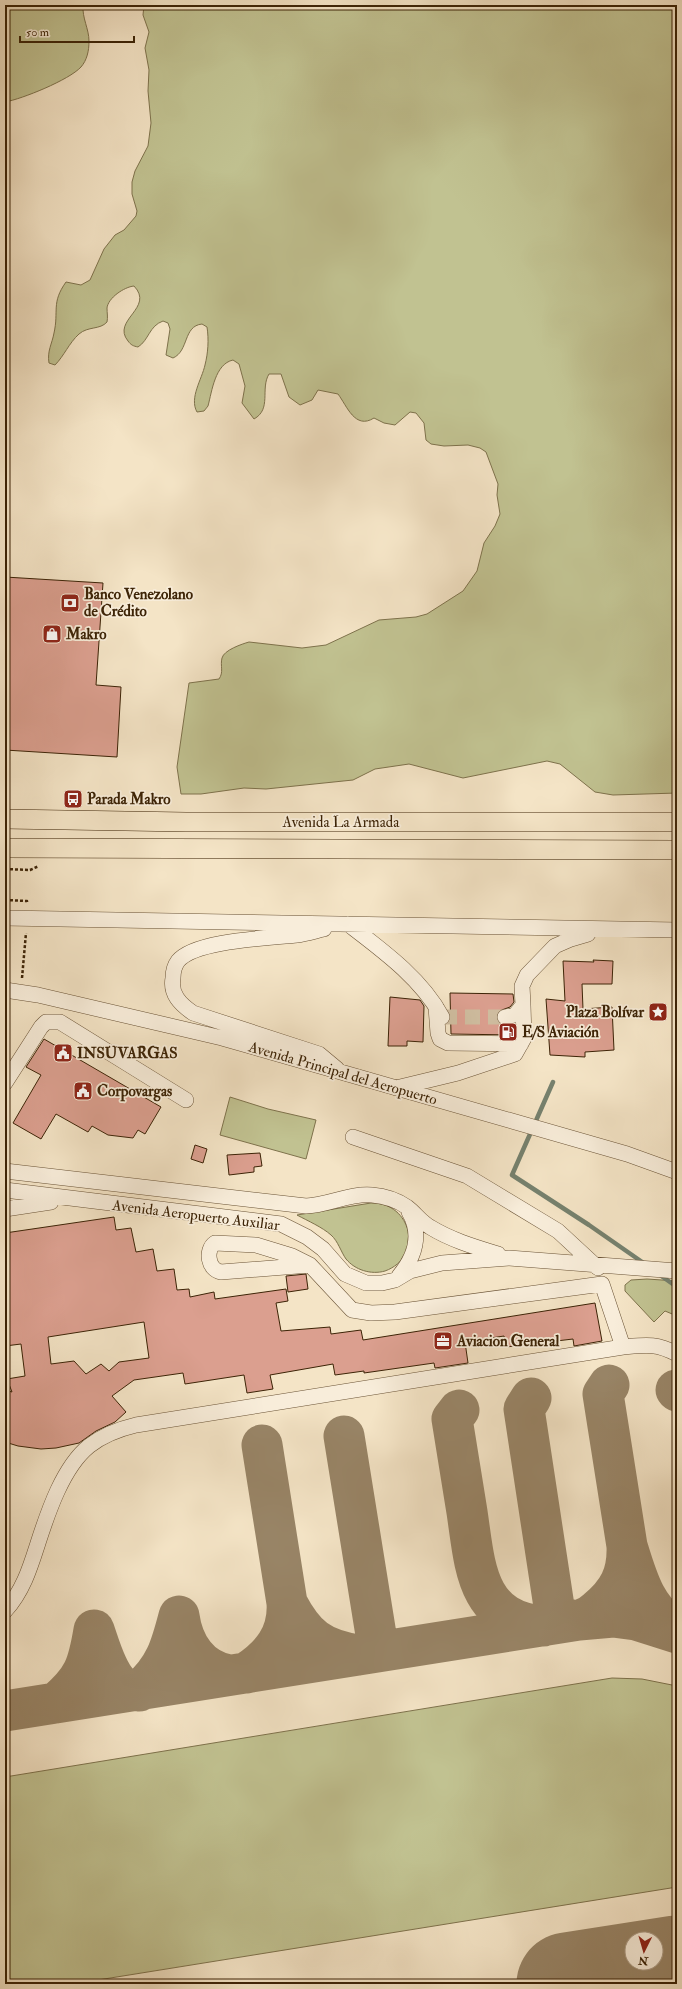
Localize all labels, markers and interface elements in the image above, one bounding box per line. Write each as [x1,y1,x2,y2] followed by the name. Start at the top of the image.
[20,18,134,44] scale bar
[26,25,50,40] text: 50 m
[84,585,194,621] place label: Banco Venezolano de Crédito
[59,592,81,614] bank icon: Banco Venezolano de Crédito
[41,623,63,645] shop icon: Makro
[65,625,107,644] place label: Makro
[62,788,84,810] bus stop icon: Parada Makro
[87,790,171,809] place label: Parada Makro
[282,813,400,832] street label: Avenida La Armada
[647,1001,669,1023] place icon: Plaza Bolívar
[566,1003,644,1022] place label: Plaza Bolívar
[497,1021,519,1043] fuel station icon: E/S Aviación
[522,1023,599,1042] place label: E/S Aviación
[245,1037,439,1110] street label: Avenida Principal del Aeropuerto
[52,1042,74,1064] public building icon: INSUVARGAS
[77,1044,178,1063] place label: INSUVARGAS
[72,1080,94,1102] public building icon: Corpovargas
[97,1082,172,1102] place label: Corpovargas
[110,1196,281,1236] street label: Avenida Aeropuerto Auxiliar
[432,1330,454,1352] office icon: Aviacion General
[456,1332,559,1351] place label: Aviacion General
[624,1931,664,1971] north arrow
[637,1953,650,1967] text: N

